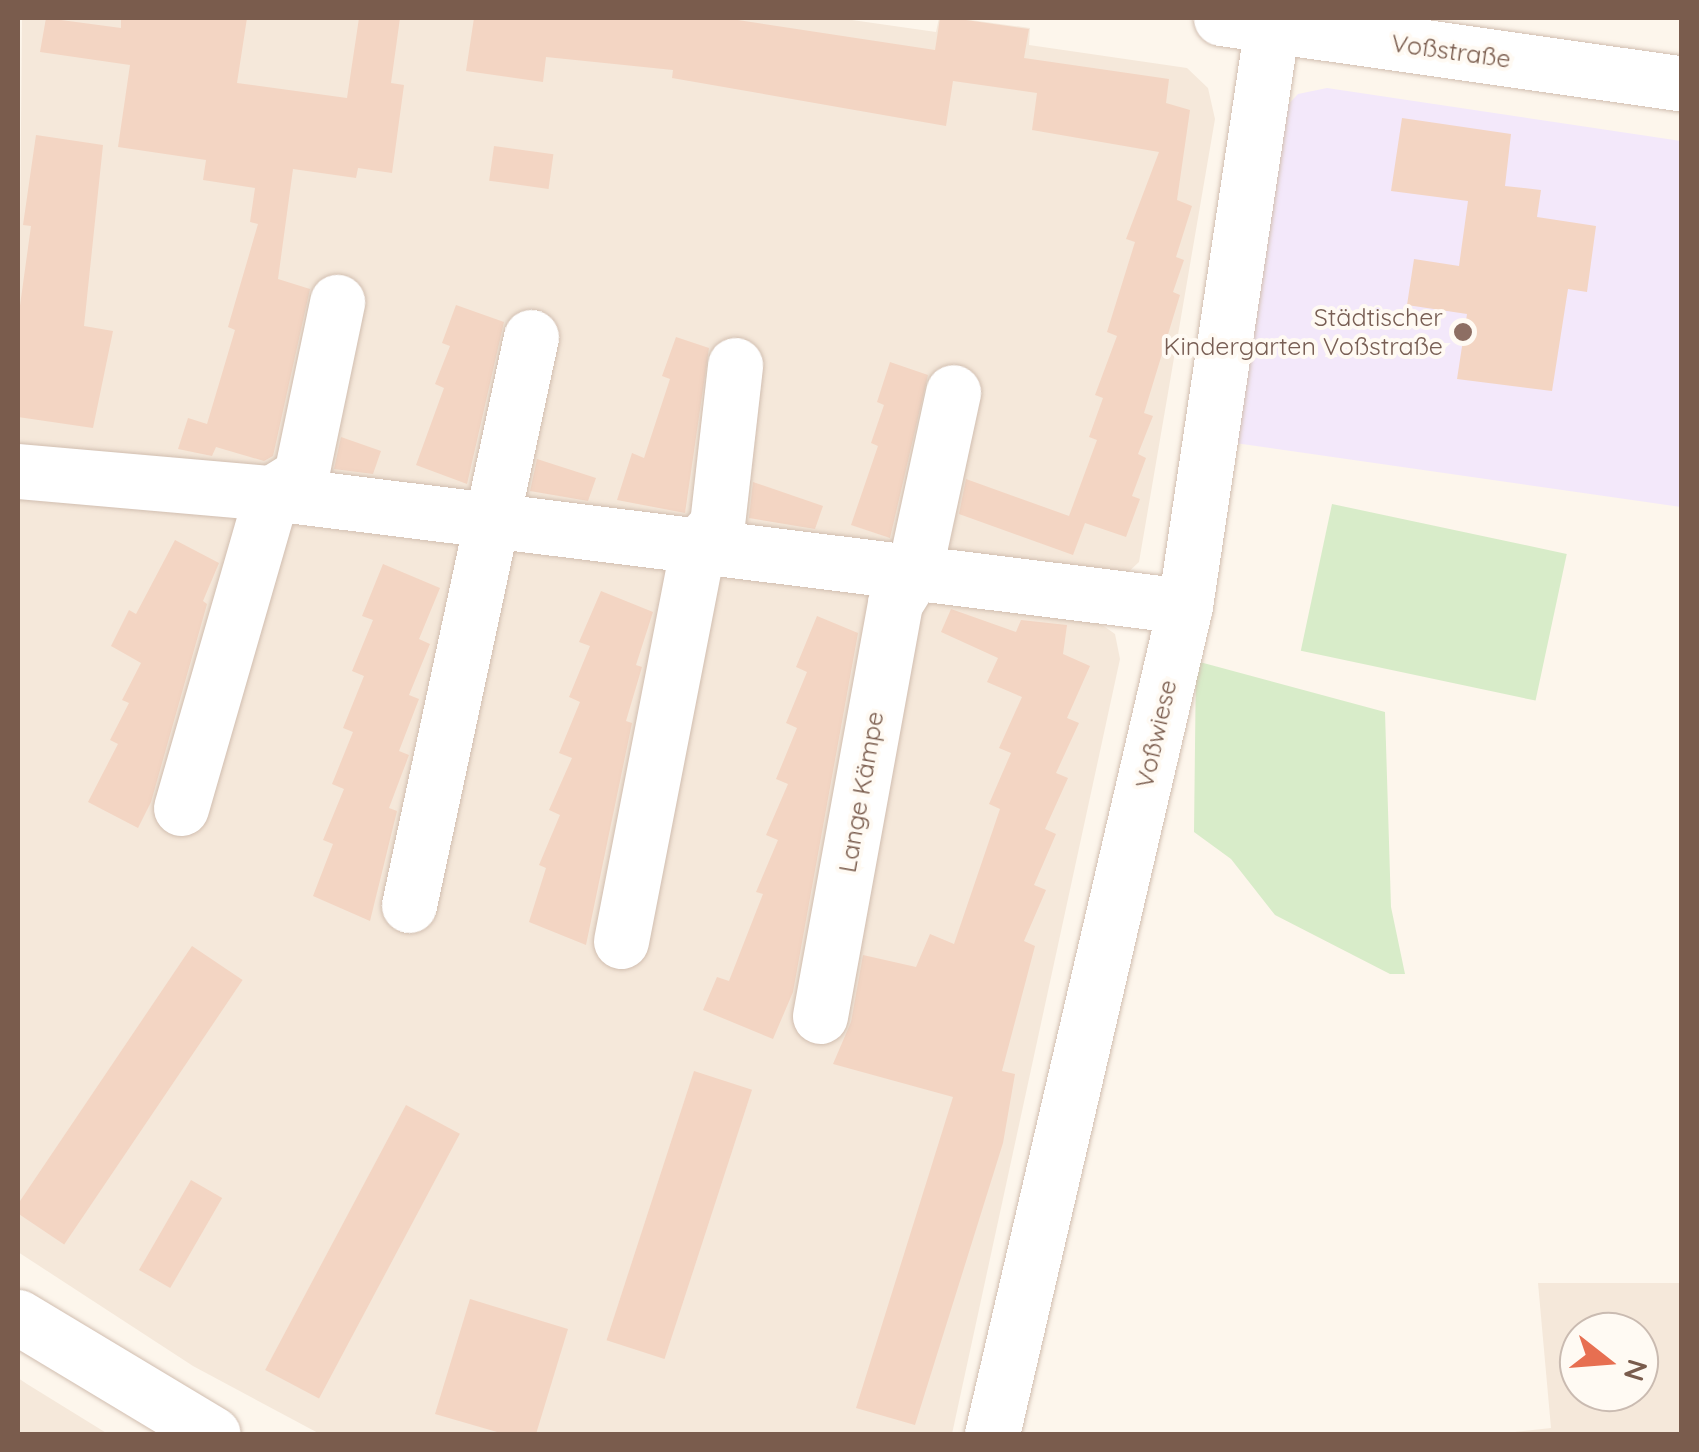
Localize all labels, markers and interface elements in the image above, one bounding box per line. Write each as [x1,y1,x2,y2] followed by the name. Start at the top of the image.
[1389,28,1513,74] street label: Voßstraße
[1164,303,1443,362] place label: Städtischer Kindergarten Voßstraße
[1452,321,1474,343] marker: Städtischer Kindergarten Voßstraße
[1129,677,1183,791] street label: Voßwiese
[832,709,890,875] street label: Lange Kämpe
[1559,1312,1659,1412] north arrow
[1617,1355,1656,1385] text: N

